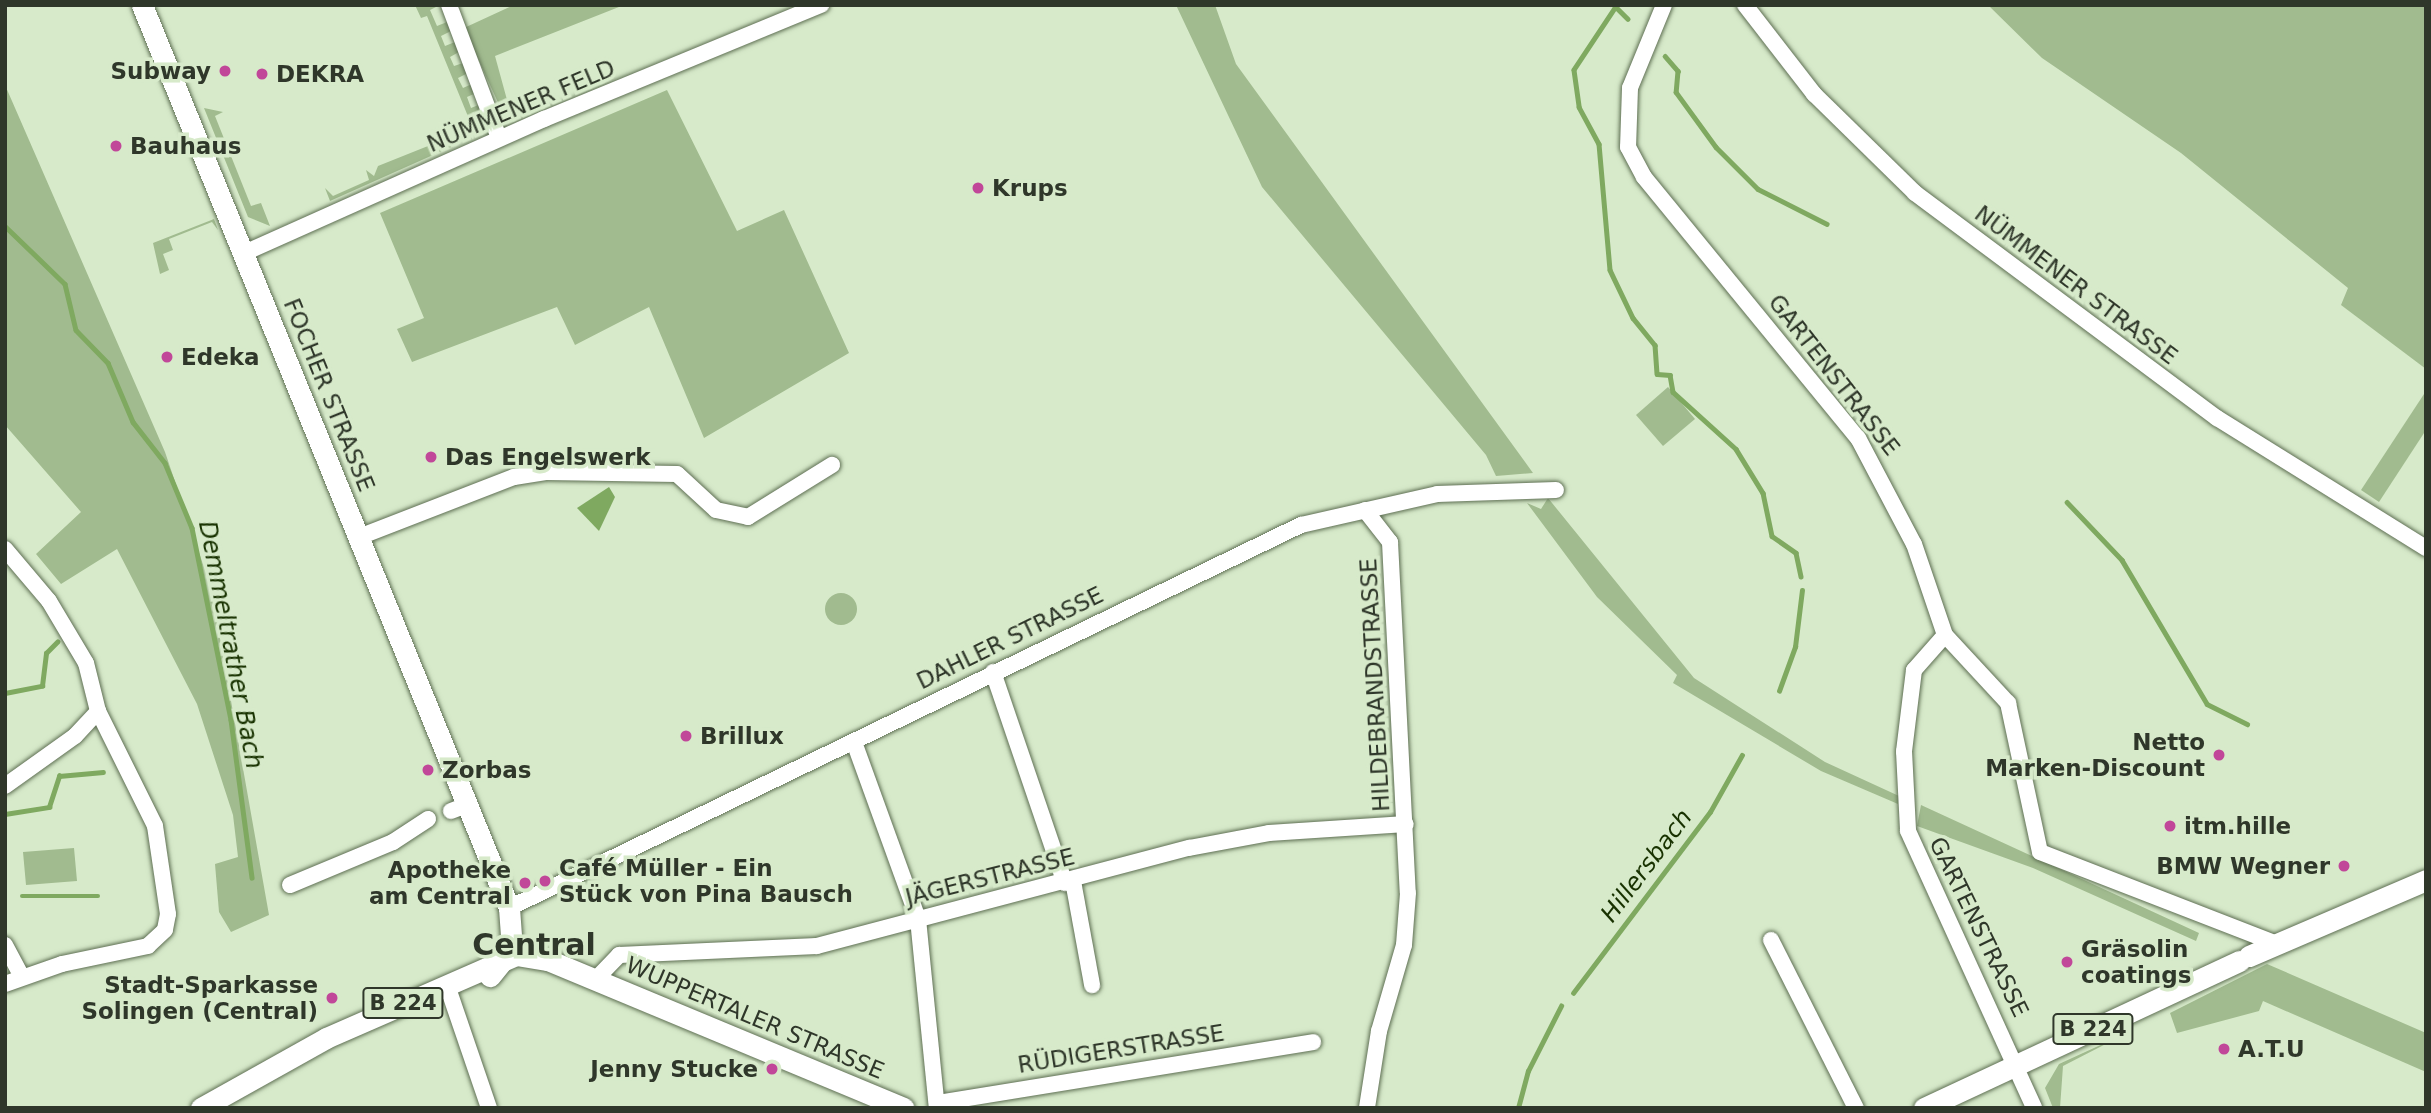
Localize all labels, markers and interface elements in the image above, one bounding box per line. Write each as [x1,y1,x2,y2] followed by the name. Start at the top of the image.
[423,54,619,158] street label: NÜMMENER FELD
[111,57,211,85] place label: Subway
[276,60,364,88] place label: DEKRA
[217,63,233,79] marker: Subway
[254,66,270,82] marker: DEKRA
[130,132,241,160] place label: Bauhaus
[108,138,124,154] marker: Bauhaus
[992,174,1068,202] place label: Krups
[970,180,986,196] marker: Krups
[1969,200,2183,370] street label: NÜMMENER STRASSE
[1763,289,1905,461] street label: GARTENSTRASSE
[278,294,380,496] street label: FOCHER STRASSE
[181,343,260,371] place label: Edeka
[159,349,175,365] marker: Edeka
[445,443,651,471] place label: Das Engelswerk
[423,449,439,465] marker: Das Engelswerk
[192,519,268,771] water label: Demmeltrather Bach
[1355,558,1395,812] street label: HILDEBRANDSTRASSE
[912,581,1108,695] street label: DAHLER STRASSE
[700,722,784,750] place label: Brillux
[678,728,694,744] marker: Brillux
[1985,728,2205,782] place label: Netto Marken-Discount
[2211,747,2227,763] marker: Netto Marken-Discount
[442,756,531,784] place label: Zorbas
[420,762,436,778] marker: Zorbas
[1595,804,1699,928] water label: Hillersbach
[2184,812,2291,840] place label: itm.hille
[2162,818,2178,834] marker: itm.hille
[1923,833,2035,1021] street label: GARTENSTRASSE
[903,843,1077,911] street label: JÄGERSTRASSE
[2156,852,2330,880] place label: BMW Wegner
[559,854,853,908] place label: Café Müller - Ein Stück von Pina Bausch
[369,856,511,910] place label: Apotheke am Central
[2336,858,2352,874] marker: BMW Wegner
[537,873,553,889] marker: Café Müller - Ein Stück von Pina Bausch
[517,875,533,891] marker: Apotheke am Central
[472,927,596,963] district label: Central
[2081,935,2191,989] place label: Gräsolin coatings
[622,951,888,1085] street label: WUPPERTALER STRASSE
[2059,954,2075,970] marker: Gräsolin coatings
[81,971,318,1025] place label: Stadt-Sparkasse Solingen (Central)
[361,986,445,1020] road number: B 224
[324,990,340,1006] marker: Stadt-Sparkasse Solingen (Central)
[2051,1012,2135,1046] road number: B 224
[1016,1019,1226,1079] street label: RÜDIGERSTRASSE
[2238,1035,2305,1063] place label: A.T.U
[2216,1041,2232,1057] marker: A.T.U
[590,1055,758,1083] place label: Jenny Stucke
[764,1061,780,1077] marker: Jenny Stucke

